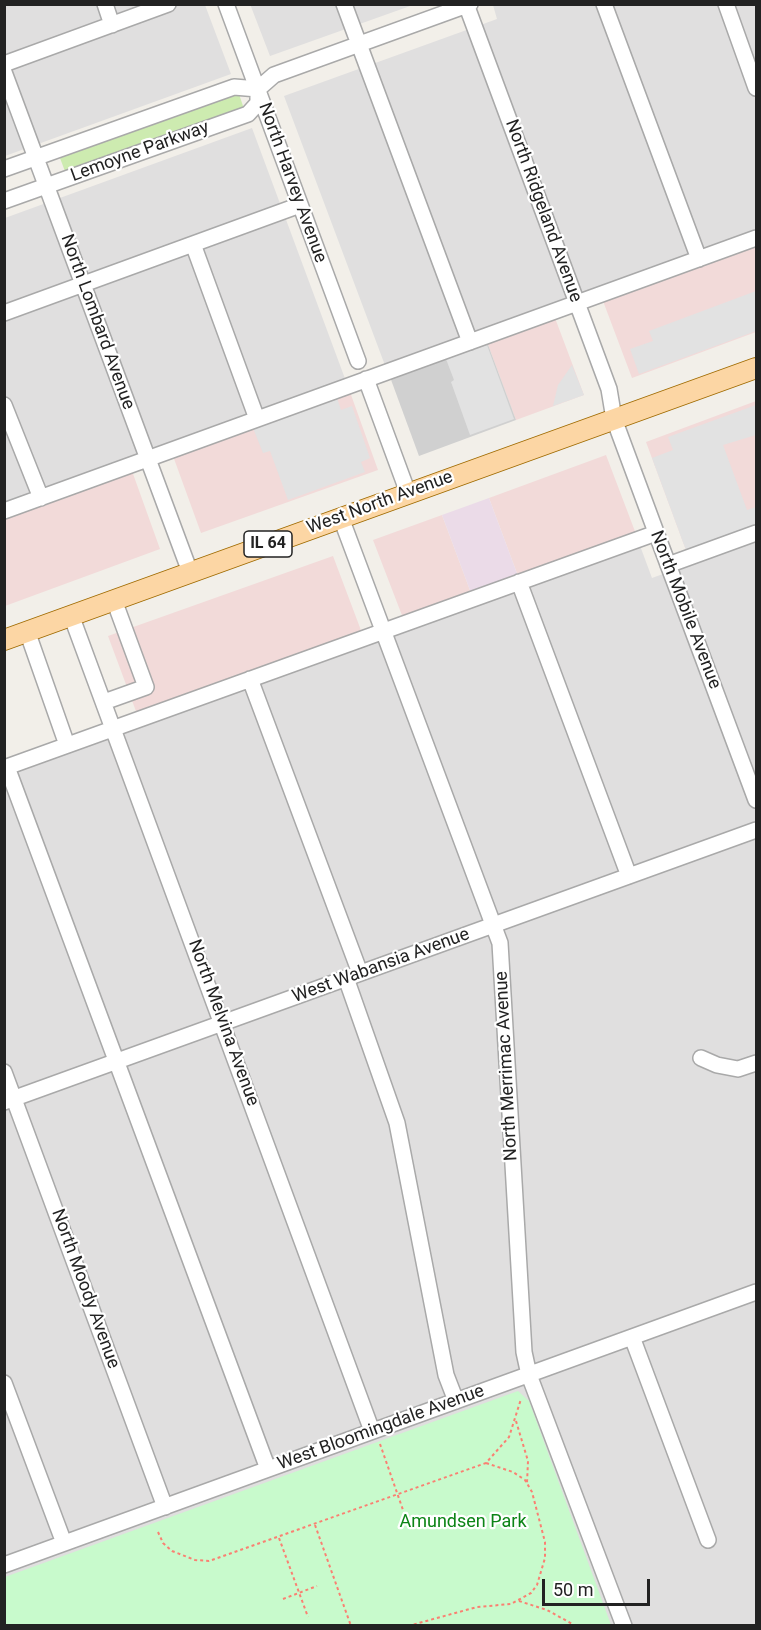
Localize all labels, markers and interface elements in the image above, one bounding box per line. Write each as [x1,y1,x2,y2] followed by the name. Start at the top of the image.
[253,100,331,266] street label: North Harvey Avenue
[68,117,212,187] street label: Lemoyne Parkway
[500,117,586,305] street label: North Ridgeland Avenue
[55,231,139,413] street label: North Lombard Avenue
[304,467,456,539] street label: West North Avenue
[645,528,725,692] street label: North Mobile Avenue
[244,531,292,557] road number: IL 64
[289,924,473,1008] street label: West Wabansia Avenue
[183,937,263,1109] street label: North Melvina Avenue
[491,971,523,1161] street label: North Merrimac Avenue
[46,1206,124,1372] street label: North Moody Avenue
[275,1381,487,1475] street label: West Bloomingdale Avenue
[399,1511,527,1533] park label: Amundsen Park
[545,1567,653,1605] scale bar
[553,1579,593,1600] text: 50 m

